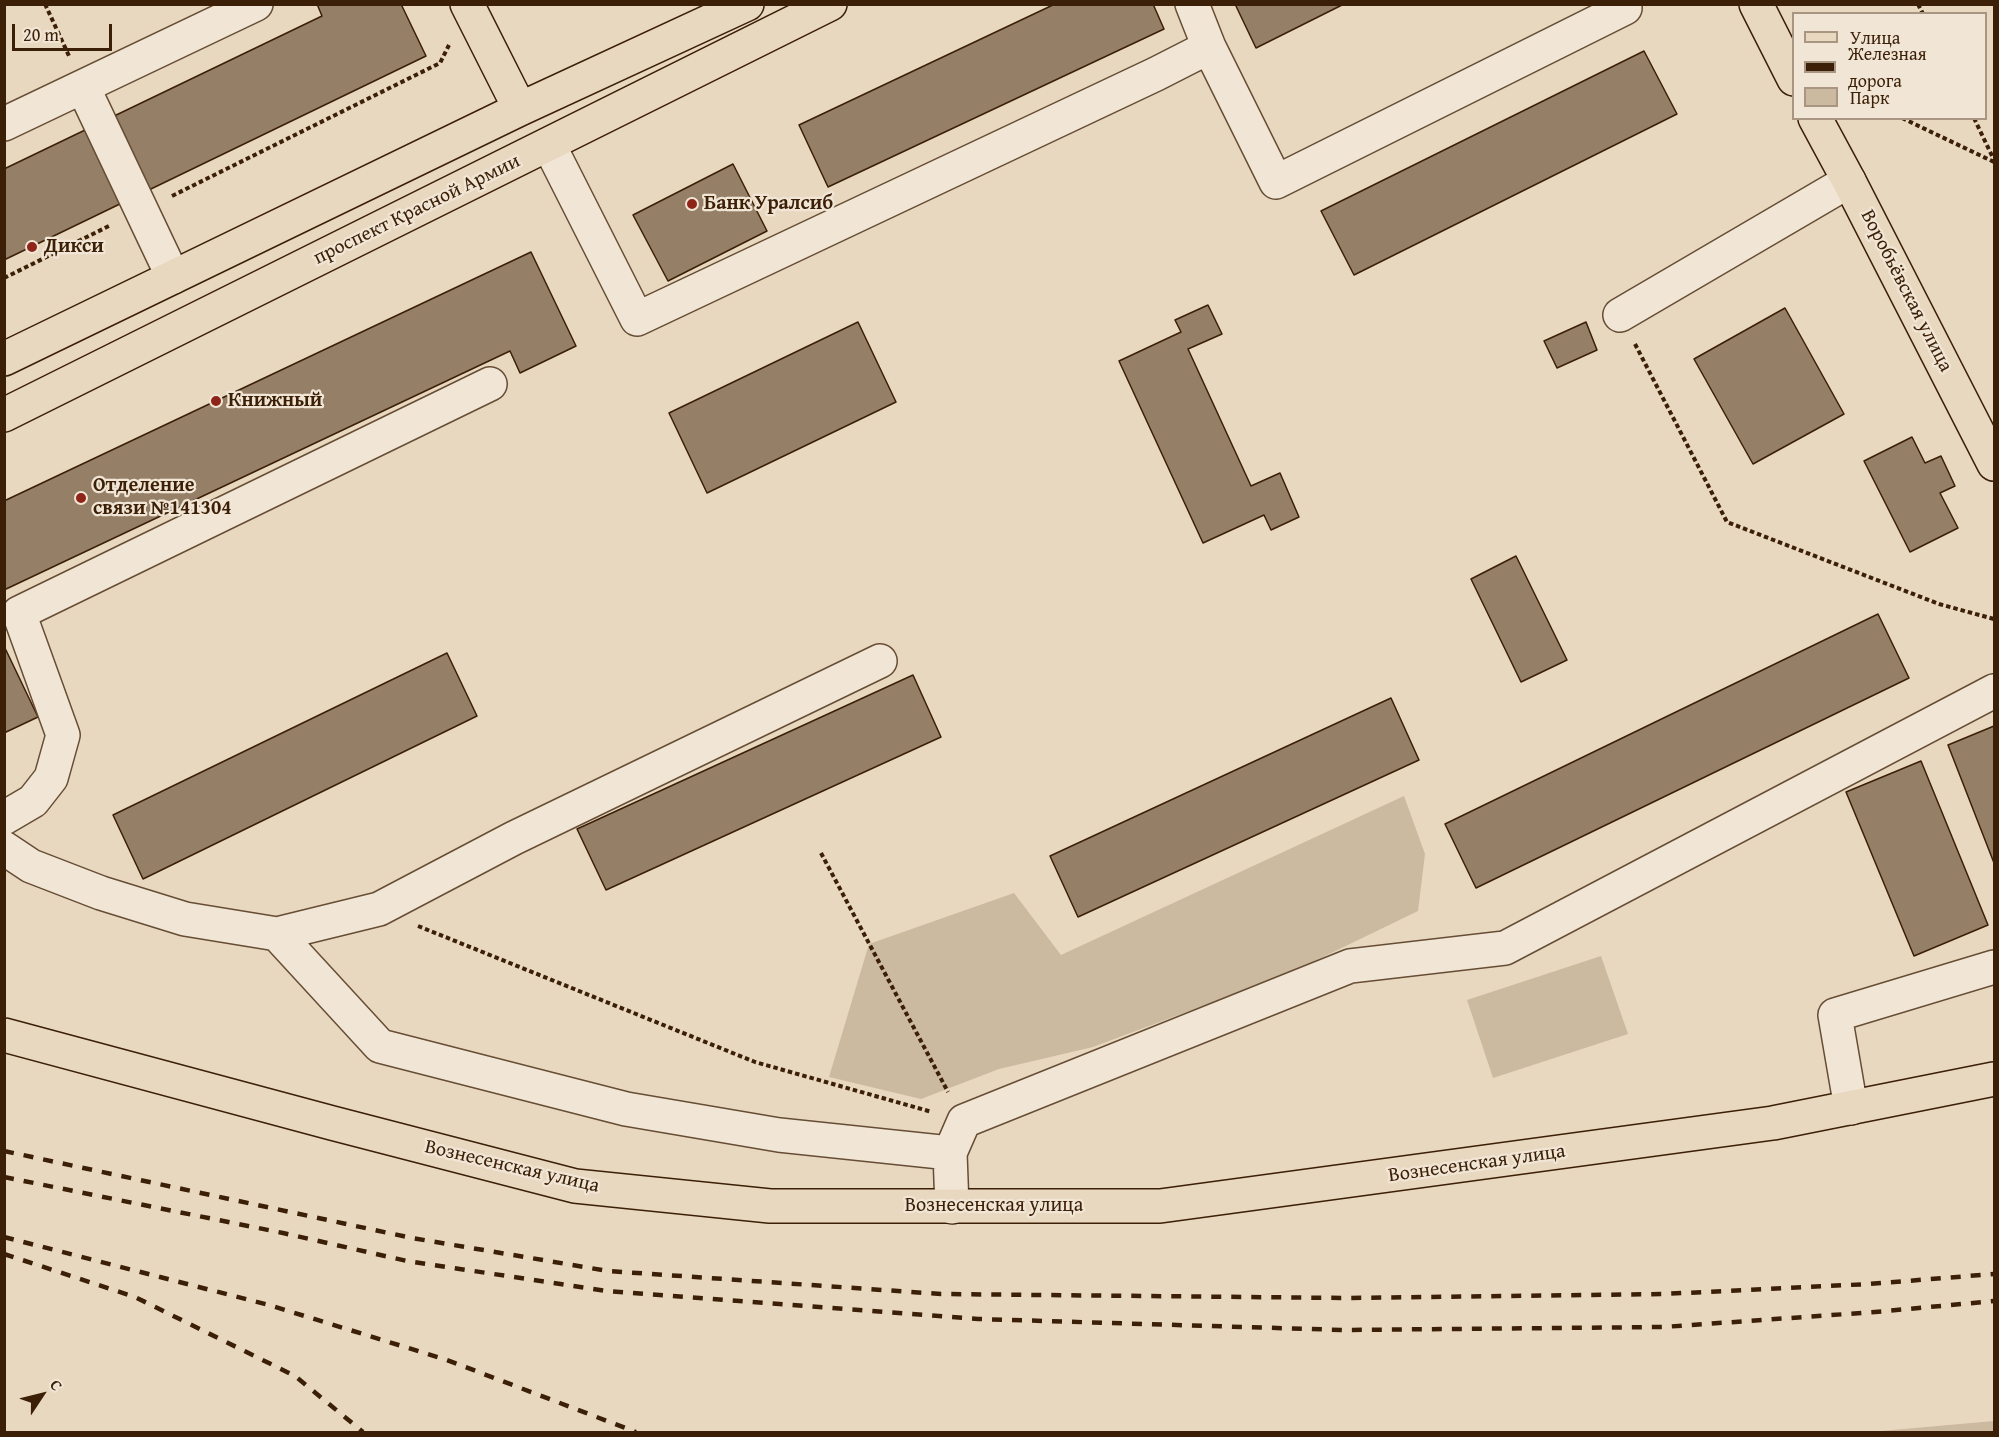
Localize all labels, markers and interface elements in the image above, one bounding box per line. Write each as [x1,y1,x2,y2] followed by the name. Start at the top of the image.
[15,12,116,50] scale bar
[1792,12,1987,120] legend
[23,21,59,48] text: 20 m
[1850,24,1900,51] text: Улица
[1848,40,1927,94] text: Железная дорога
[1850,84,1889,111] text: Парк
[310,149,524,271] street label: проспект Красной Армии
[704,192,833,216] place label: Банк Уралсиб
[685,197,699,211] marker: Банк Уралсиб
[1855,206,1957,376] street label: Воробьёвская улица
[44,235,104,259] place label: Дикси
[25,240,39,254] marker: Дикси
[228,389,322,413] place label: Книжный
[209,394,223,408] marker: Книжный
[93,474,232,521] place label: Отделение связи №141304
[74,491,88,505] marker: Отделение связи №141304
[422,1135,602,1199] street label: Вознесенская улица
[1387,1140,1567,1188] street label: Вознесенская улица
[905,1194,1083,1218] street label: Вознесенская улица
[12,1365,72,1425] north arrow
[44,1374,69,1395] text: С

